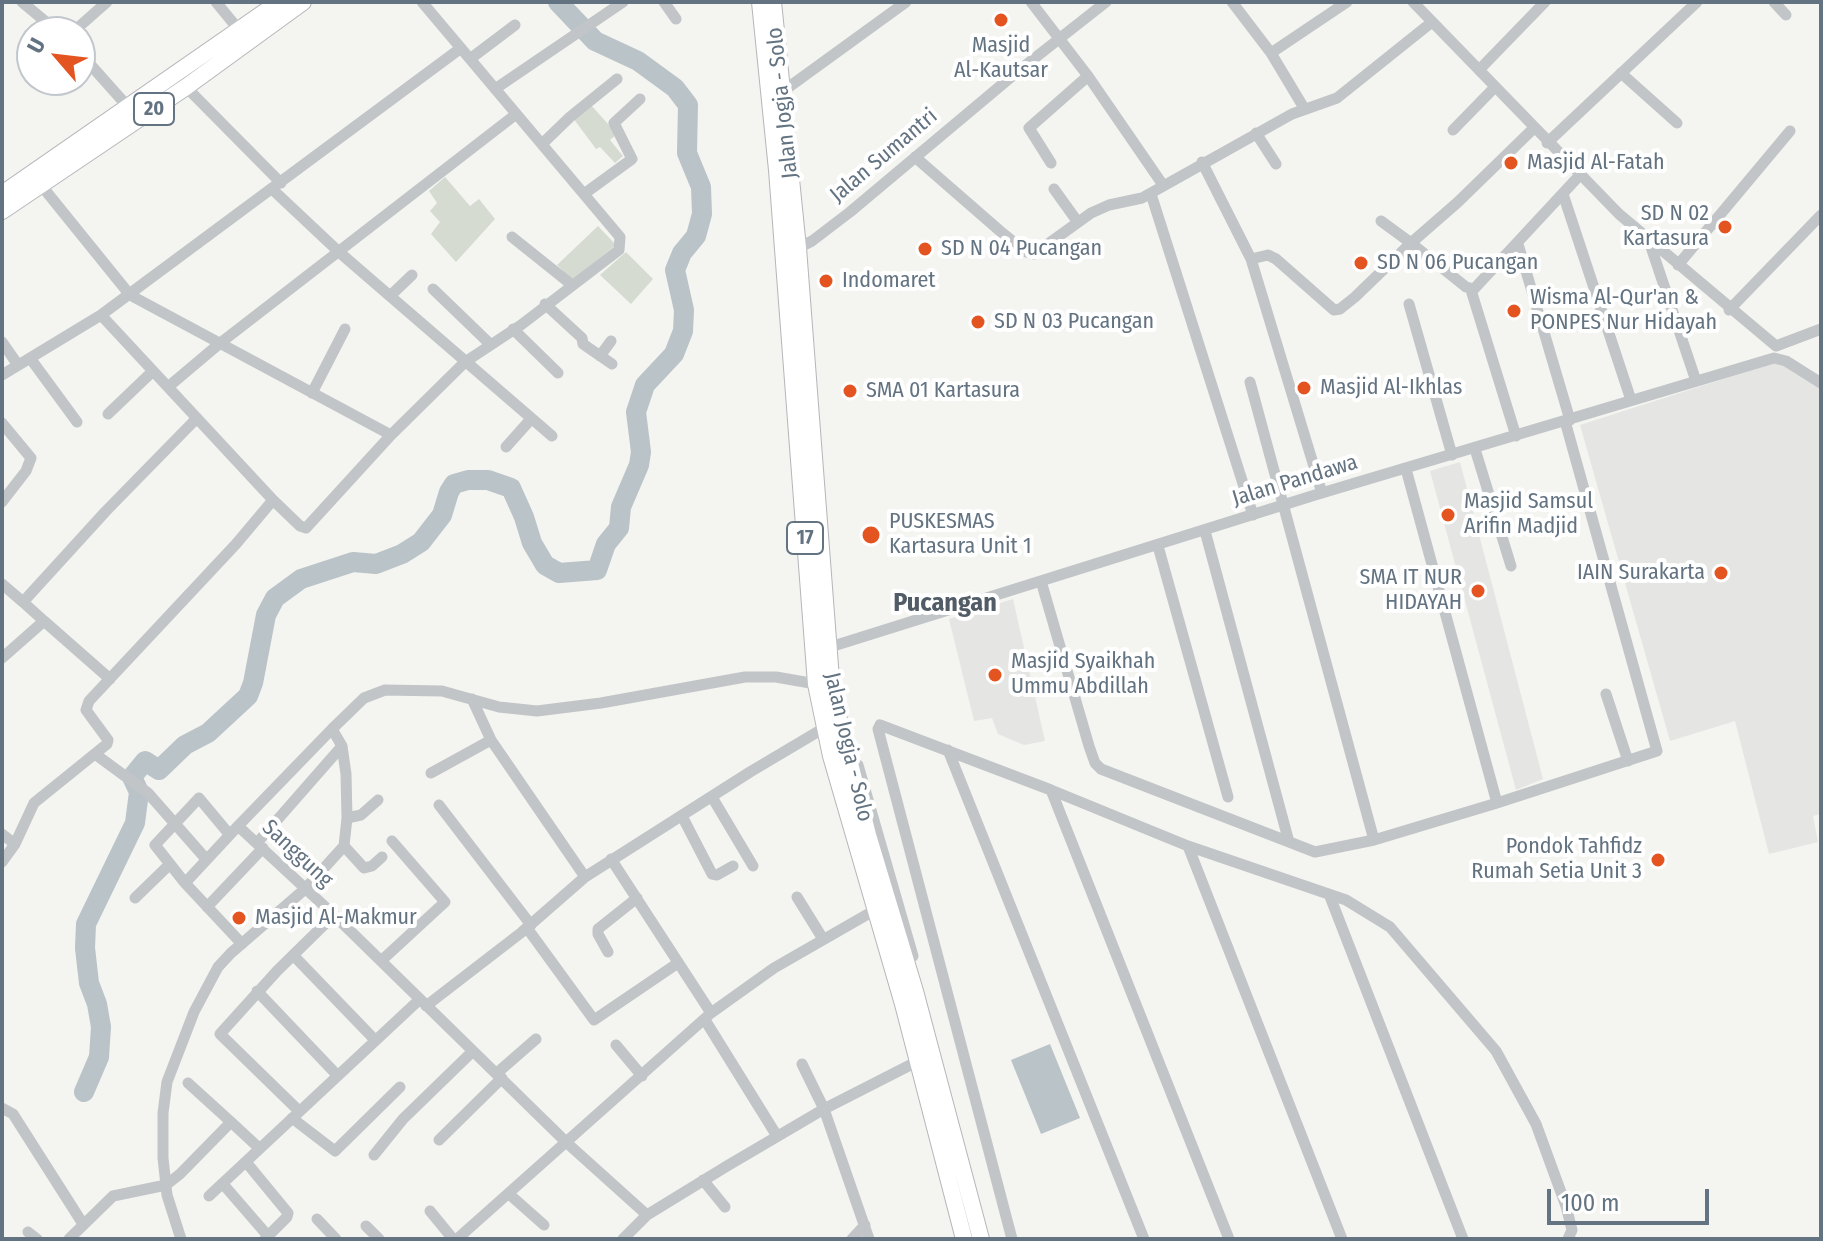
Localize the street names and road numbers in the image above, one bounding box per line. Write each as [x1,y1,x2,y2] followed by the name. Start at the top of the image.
[762,26,804,180] street label: Jalan Jogja - Solo
[134,93,174,125] road number: 20
[825,103,943,209] street label: Jalan Sumantri
[1229,449,1361,513] street label: Jalan Pandawa
[787,522,823,554] road number: 17
[818,670,878,824] street label: Jalan Jogja - Solo
[256,815,338,893] street label: Sanggung

